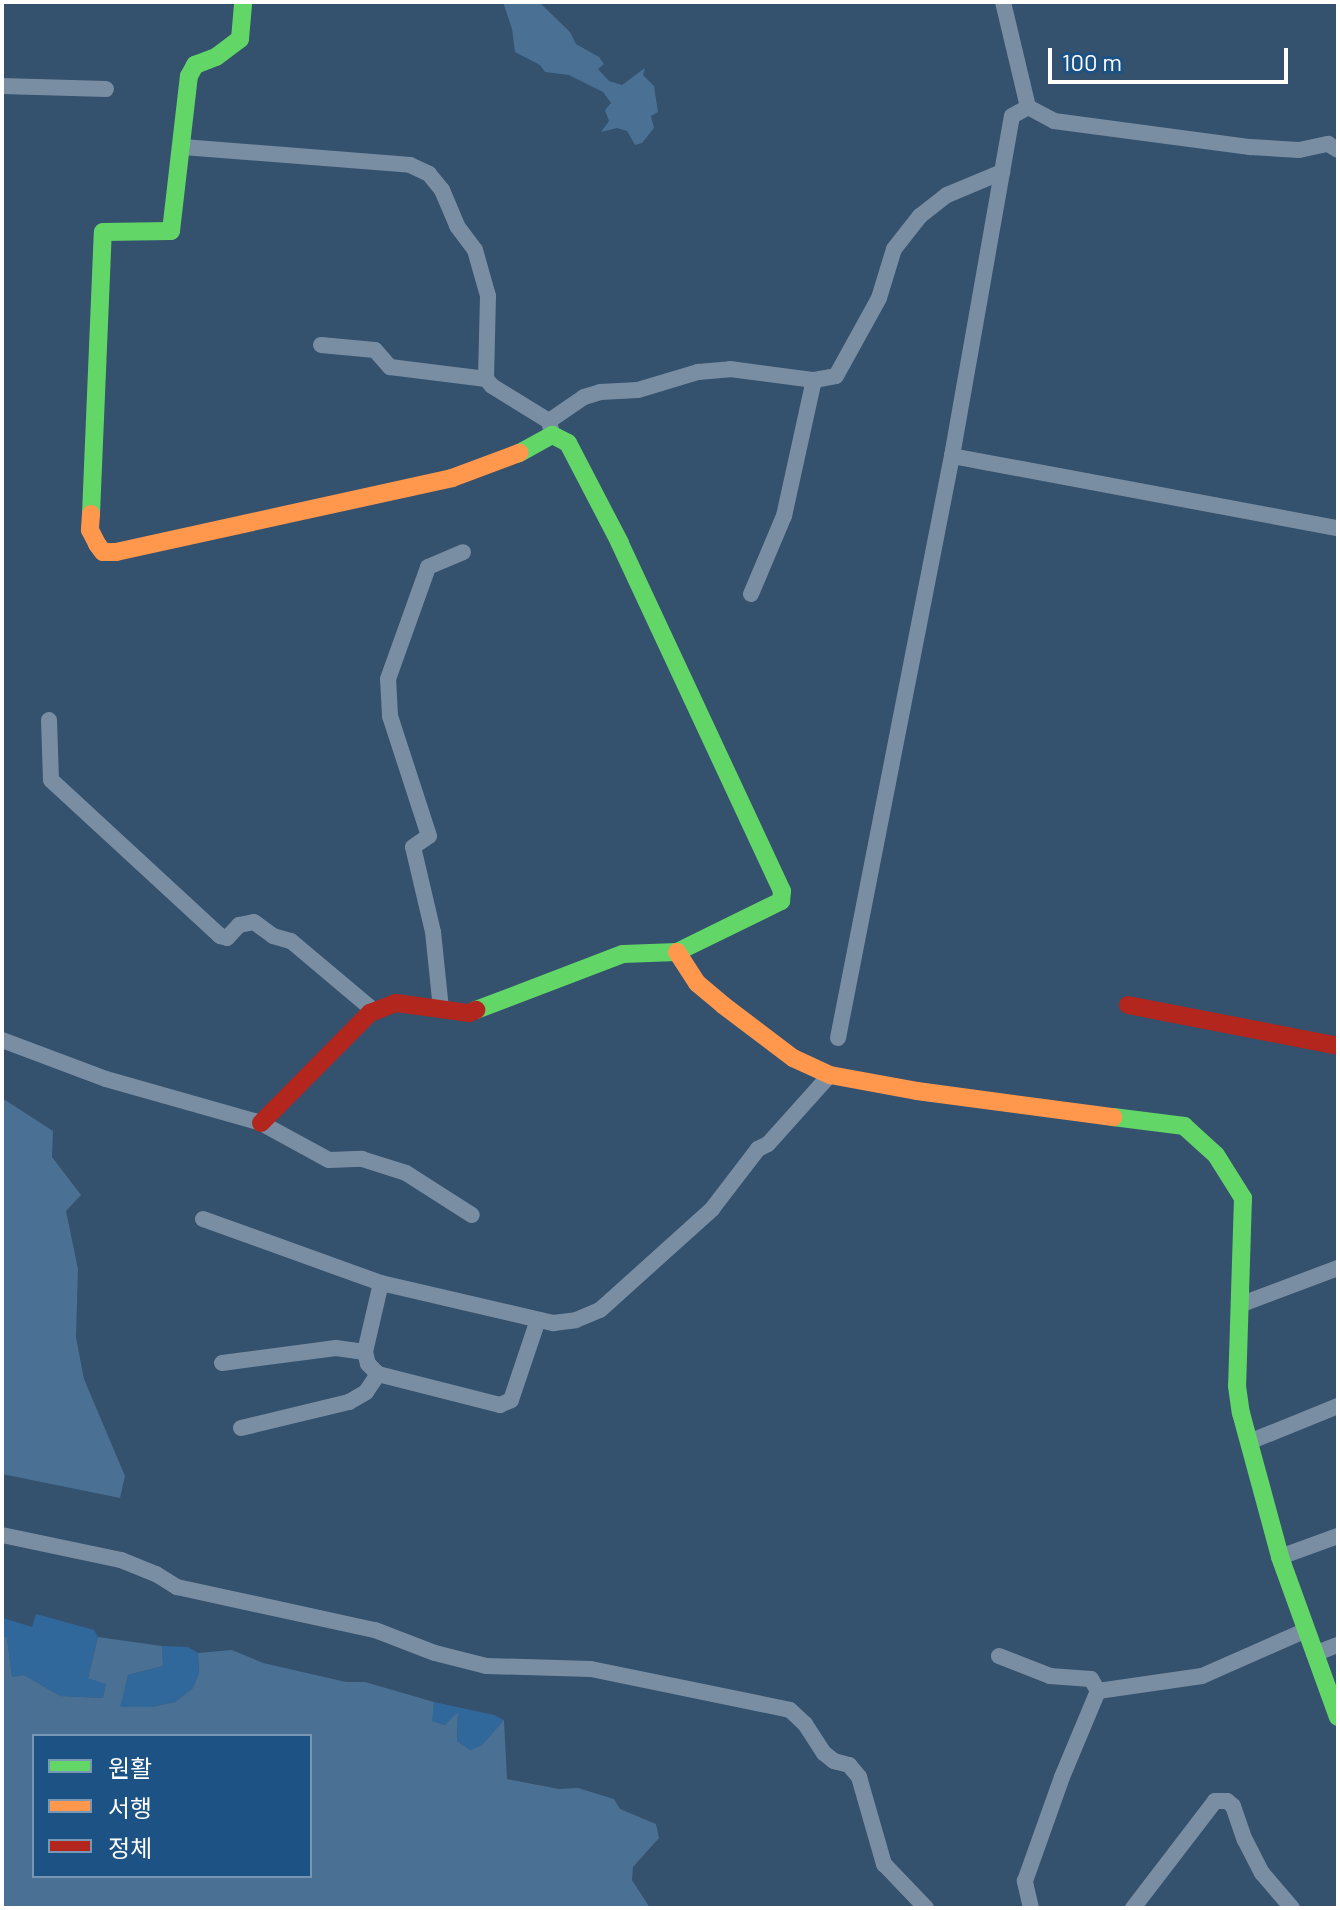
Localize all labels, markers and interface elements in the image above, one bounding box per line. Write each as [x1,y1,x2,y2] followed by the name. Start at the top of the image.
[1052,32,1292,82] scale bar
[1062,47,1122,76] text: 100 m
[32,1734,312,1878] legend
[108,1753,152,1782] text: 원활
[108,1793,152,1822] text: 서행
[108,1833,152,1862] text: 정체

